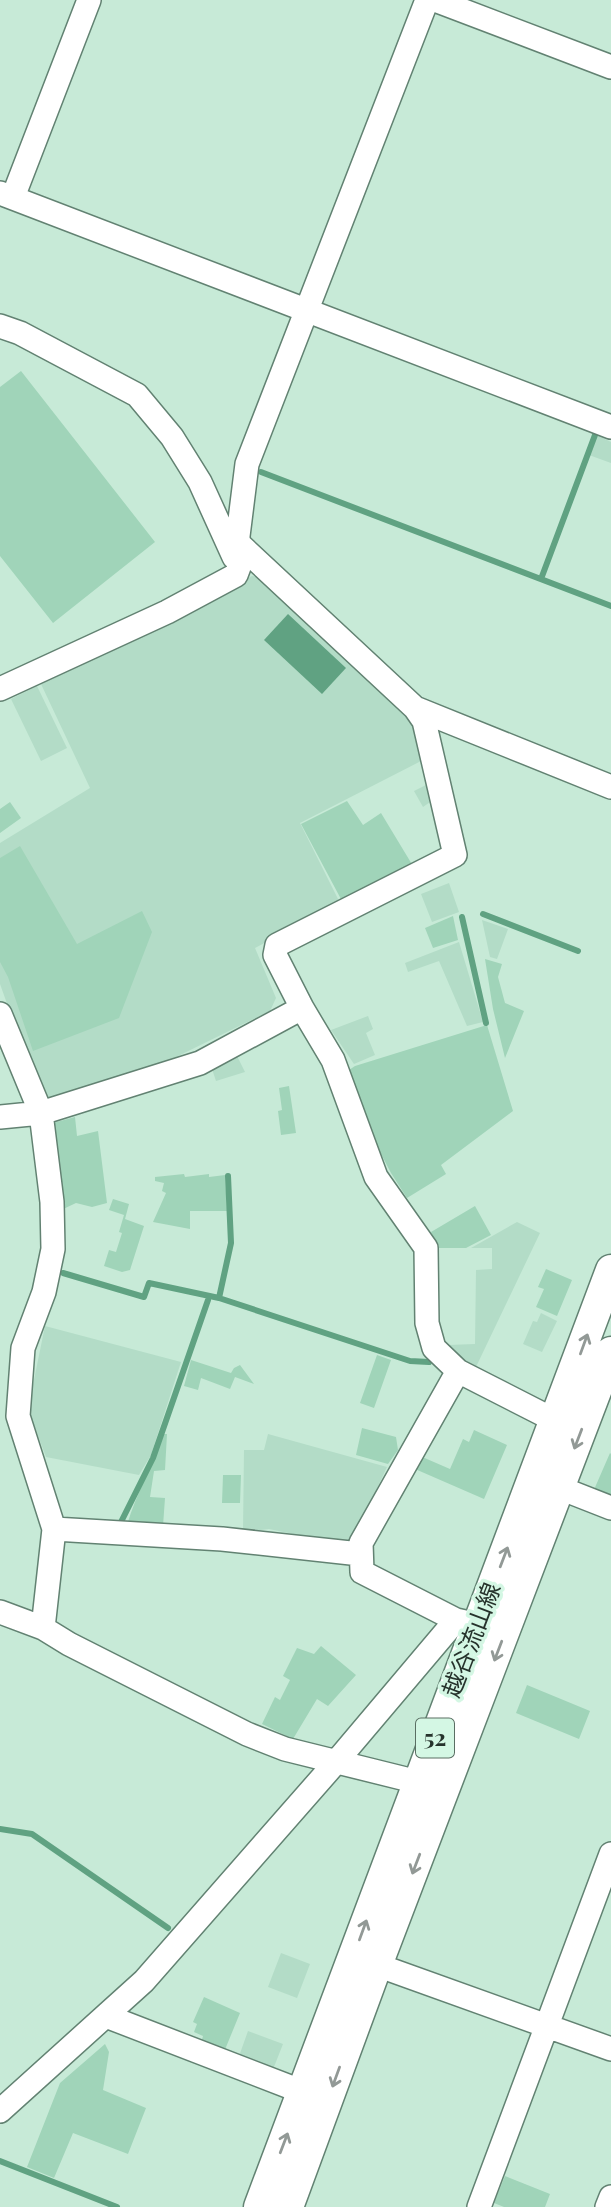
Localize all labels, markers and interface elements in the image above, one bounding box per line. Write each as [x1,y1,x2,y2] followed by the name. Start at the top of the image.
[579,1333,591,1355] one-way arrow
[571,1427,584,1449] one-way arrow
[499,1546,512,1568] one-way arrow
[434,1578,507,1701] street label: 越谷流山線
[490,1640,503,1662] one-way arrow
[416,1718,454,1758] road number: 52
[409,1852,421,1874] one-way arrow
[358,1920,370,1942] one-way arrow
[329,2065,341,2087] one-way arrow
[278,2133,291,2155] one-way arrow

